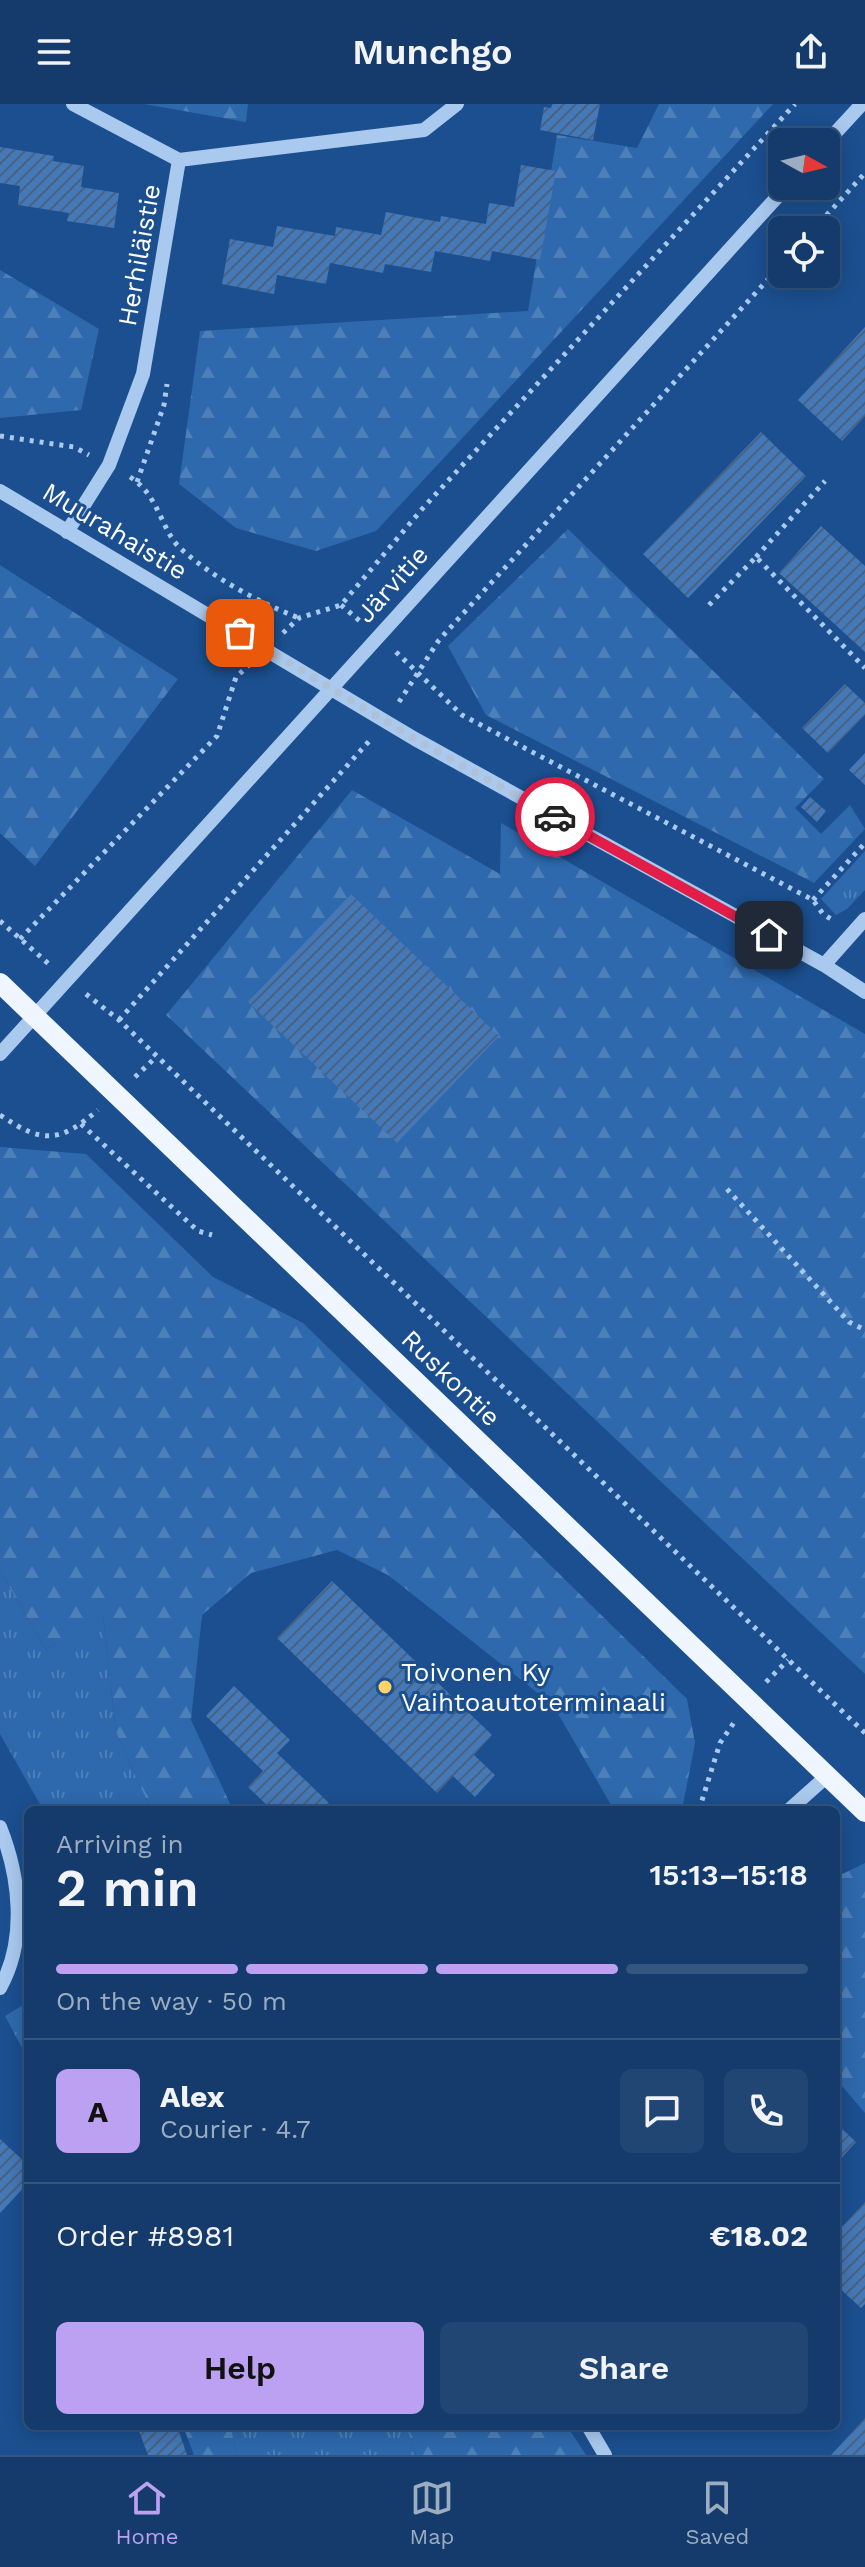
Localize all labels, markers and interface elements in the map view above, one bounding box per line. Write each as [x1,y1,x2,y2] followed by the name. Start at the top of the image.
[32,30,76,74] icon: menu
[789,30,833,74] icon: share
[352,31,513,73] text: Munchgo
[768,128,840,200] north arrow
[768,128,840,288] map controls
[112,182,166,328] street label: Herhiläistie
[768,216,840,288] button: locate
[37,476,193,586] street label: Muurahaistie
[350,539,434,629] street label: Järvitie
[206,599,274,667] pin
[218,611,262,655] icon: bag
[515,777,595,857] courier
[533,795,577,839] icon: car
[735,901,803,969] pin
[747,913,791,957] icon: home
[395,1324,507,1432] street label: Ruskontie
[401,1657,666,1717] place label: Toivonen Ky Vaihtoautoterminaali
[376,1678,394,1696] marker: Toivonen Ky Vaihtoautoterminaali
[56,1829,184,1859] text: Arriving in
[650,1857,808,1892] text: 15:13–15:18
[56,1858,199,1919] text: 2 min
[56,1986,287,2016] text: On the way · 50 m
[620,2069,704,2153] button: chat
[724,2069,808,2153] button: phone
[160,2079,224,2114] text: Alex
[88,2094,108,2129] text: A
[160,2114,310,2144] text: Courier · 4.7
[56,2218,234,2253] text: Order #8981
[710,2218,808,2253] text: €18.02
[56,2322,424,2414] button: Help
[440,2322,808,2414] button: Share
[116,2476,178,2549] tab: Home
[410,2476,454,2549] tab: Map
[686,2476,749,2549] tab: Saved

